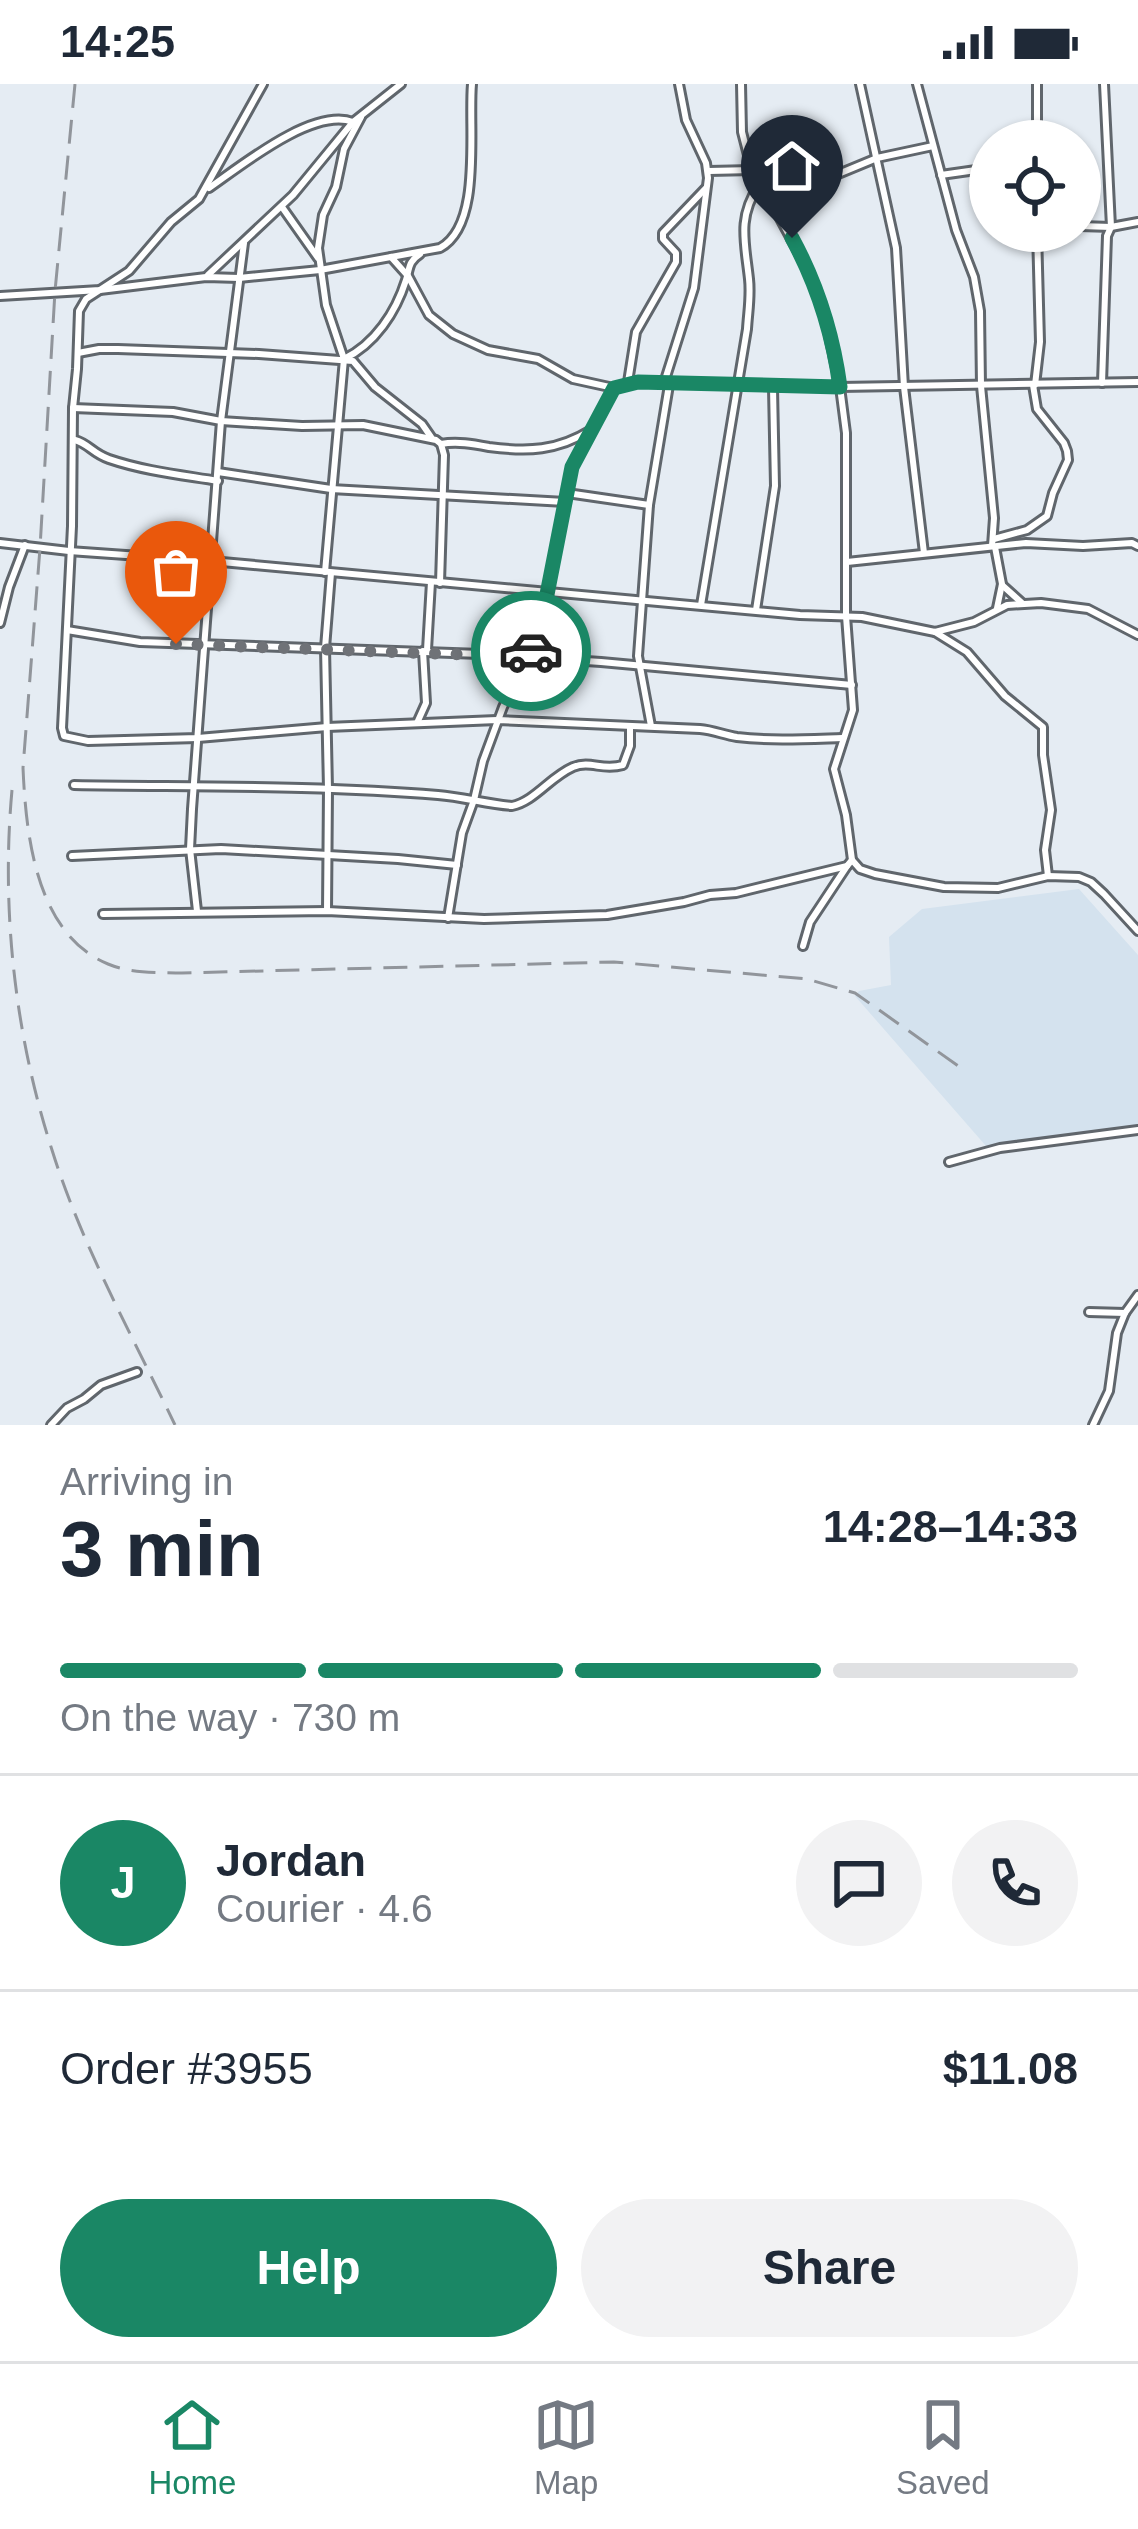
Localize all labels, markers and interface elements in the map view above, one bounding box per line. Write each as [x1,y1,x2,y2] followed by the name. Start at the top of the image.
[60,16,175,67] text: 14:25
[741,115,843,238] pin
[969,120,1101,252] map controls
[969,120,1101,252] button: locate
[759,133,825,199] icon: home
[125,521,227,644] pin
[143,539,209,605] icon: bag
[471,591,591,711] courier
[498,618,564,684] icon: car
[60,1460,233,1503] text: Arriving in
[823,1501,1078,1552] text: 14:28–14:33
[60,1505,264,1593] text: 3 min
[60,1696,400,1739] text: On the way · 730 m
[796,1820,922,1946] button: chat
[952,1820,1078,1946] button: phone
[216,1835,366,1886] text: Jordan
[110,1857,136,1908] text: J
[216,1887,433,1930] text: Courier · 4.6
[60,2043,313,2094] text: Order #3955
[943,2043,1078,2094] text: $11.08
[60,2199,557,2337] button: Help
[581,2199,1078,2337] button: Share
[148,2392,236,2502] tab: Home
[533,2392,599,2502] tab: Map
[896,2392,990,2502] tab: Saved

